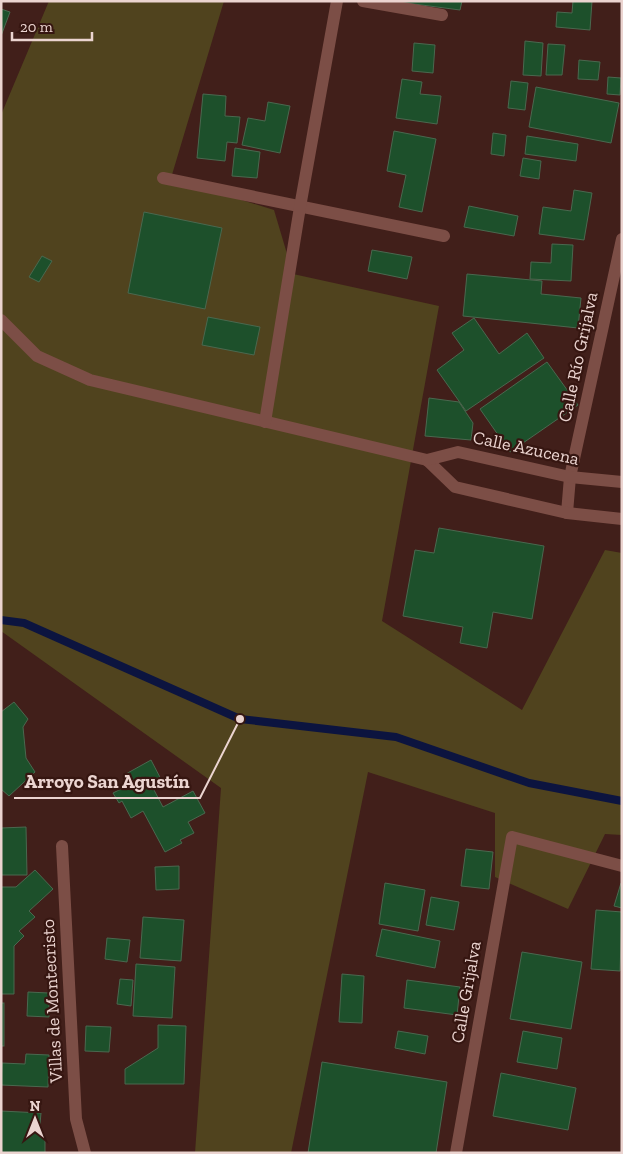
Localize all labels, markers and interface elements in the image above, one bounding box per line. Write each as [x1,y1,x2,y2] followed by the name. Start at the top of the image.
[12,10,92,42] scale bar
[20,18,53,36] text: 20 m
[553,290,603,424] street label: Calle Río Grijalva
[471,426,581,470] street label: Calle Azucena
[14,764,200,798] callout: Arroyo San Agustín
[24,770,190,793] text: Arroyo San Agustín
[37,919,67,1084] street label: Villas de Montecristo
[446,939,486,1045] street label: Calle Grijalva
[10,1094,60,1144] north arrow
[30,1098,41,1115] text: N

